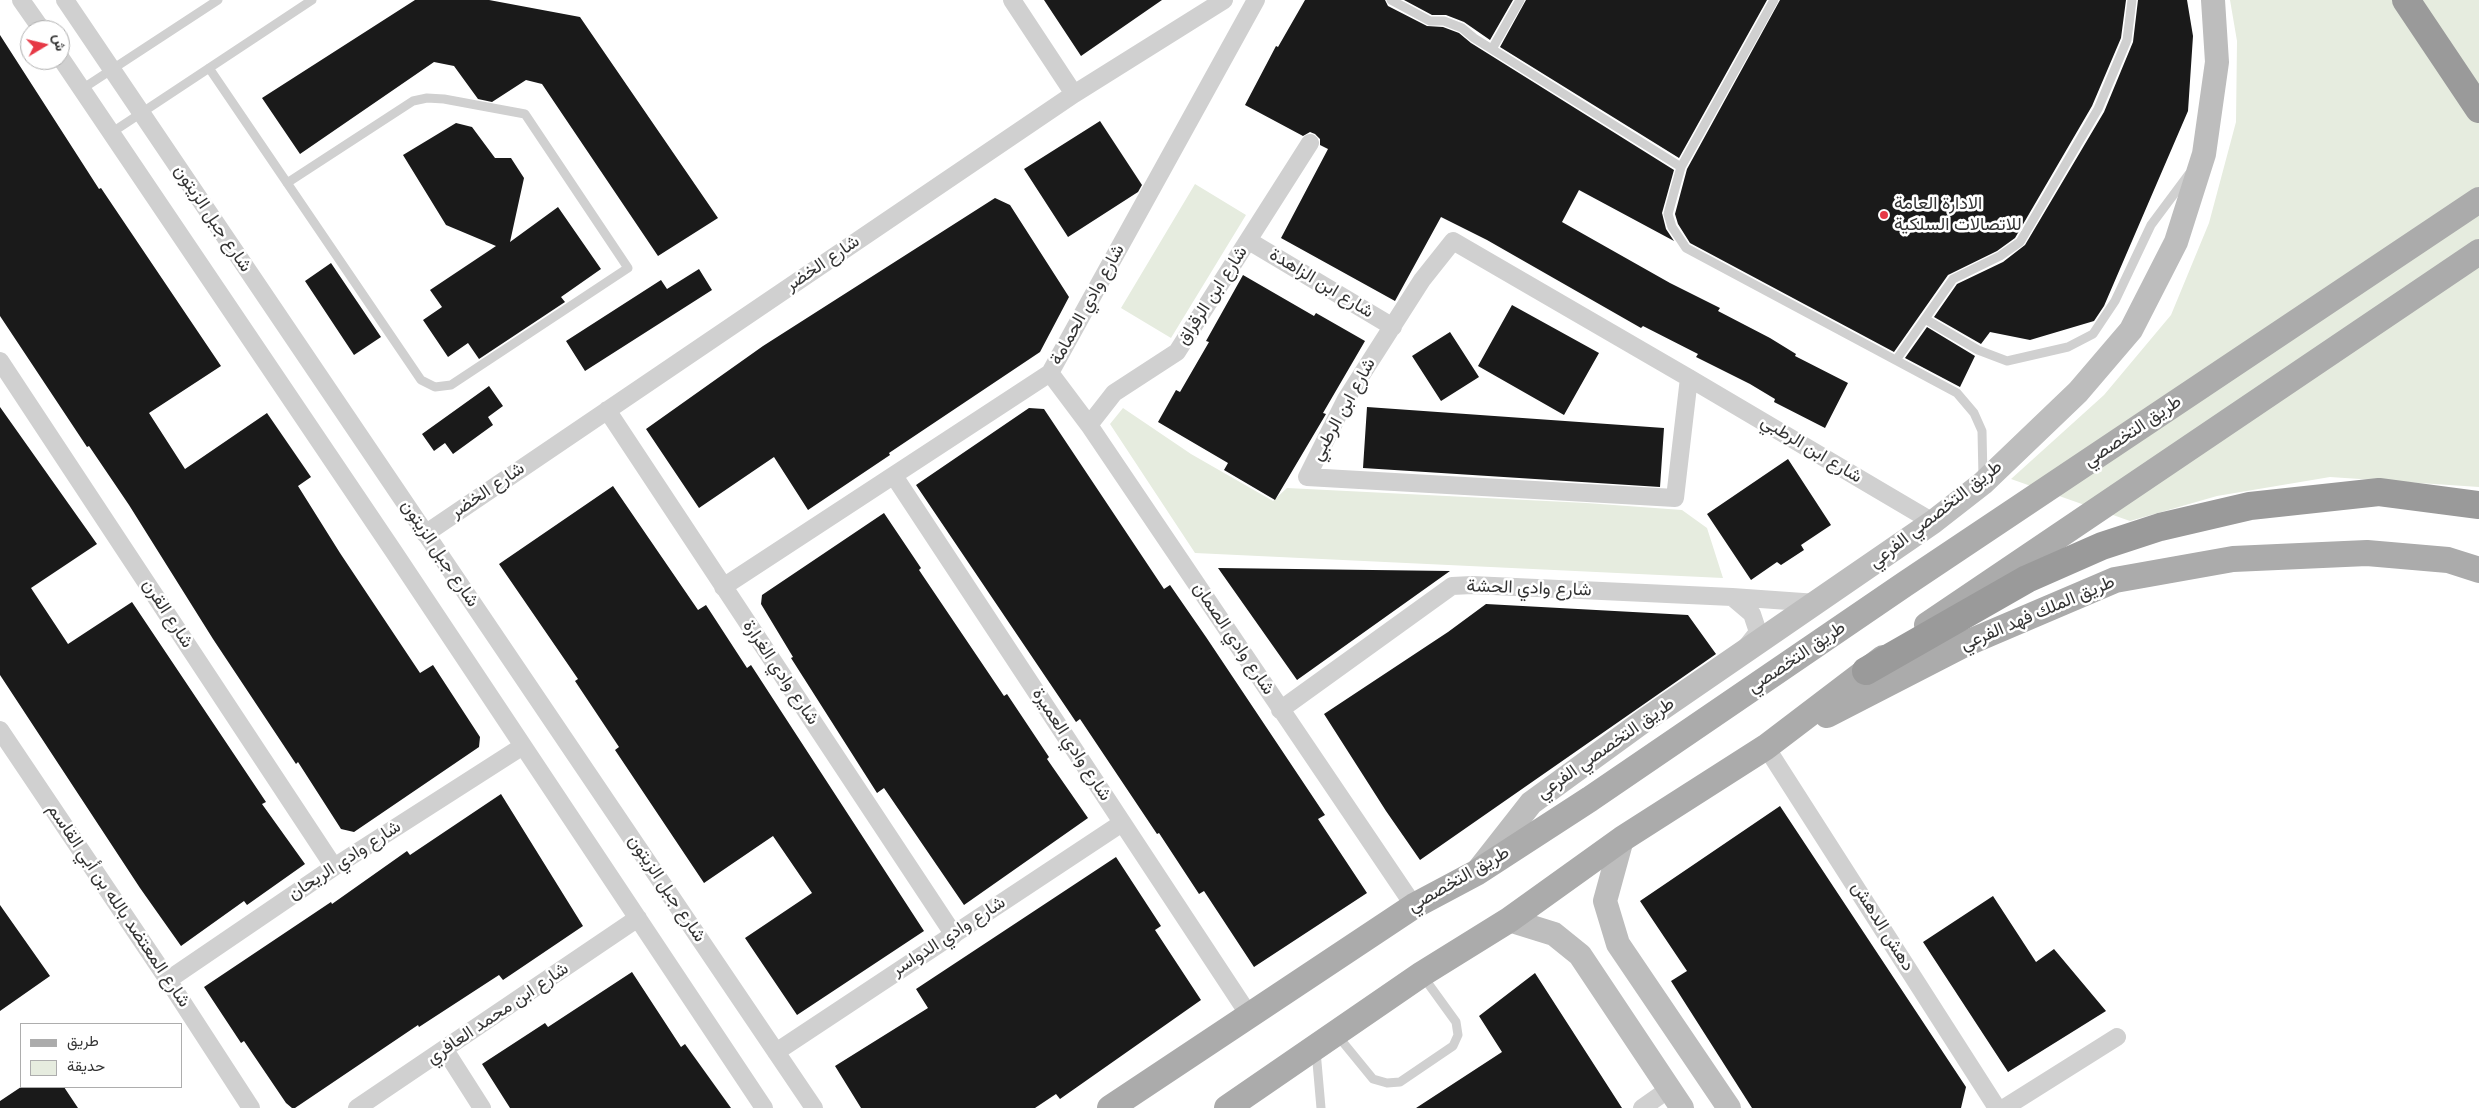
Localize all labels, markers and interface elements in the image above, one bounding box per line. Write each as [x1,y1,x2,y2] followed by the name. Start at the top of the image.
[20,20,70,70] north arrow
[49,33,70,53] text: ش
[168,161,256,277] street label: شارع جبل الزيتون
[1894,194,2022,236] place label: الادارة العامة للاتصالات السلكية
[1878,209,1890,221] marker: الادارة العامة للاتصالات السلكية
[782,231,864,297] street label: شارع الخضر
[1046,241,1130,369] street label: شارع وادي الحمامة
[1173,242,1253,350] street label: شارع ابن الرقراق
[1265,244,1377,324] street label: شارع ابن الزاهدة
[1307,355,1381,465] street label: شارع ابن الرطبي
[2080,391,2186,473] street label: طريق التخصصي
[1757,411,1865,489] street label: شارع ابن الرطبي
[1865,456,2007,574] street label: طريق التخصصي الفرعي
[447,458,529,524] street label: شارع الخضر
[395,496,483,612] street label: شارع جبل الزيتون
[1958,572,2118,656] street label: طريق الملك فهد الفرعي
[137,576,197,652] street label: شارع القرن
[1466,576,1592,602] street label: شارع وادي الحشة
[1187,579,1279,699] street label: شارع وادي الصمان
[737,617,823,729] street label: شارع وادي الغرارة
[1744,617,1850,699] street label: طريق التخصصي
[1027,685,1115,805] street label: شارع وادي العميرة
[1533,693,1679,805] street label: طريق التخصصي الفرعي
[42,800,194,1012] street label: شارع المعتضد بالله بن أبي القاسم
[285,817,405,905] street label: شارع وادي الريحان
[622,831,710,947] street label: شارع جبل الزيتون
[1404,842,1514,918] street label: طريق التخصصي
[1846,878,1918,976] street label: دهش الدهش
[888,892,1010,982] street label: شارع وادي الدواسر
[423,958,573,1070] street label: شارع ابن محمد العافري
[20,1023,182,1088] legend
[67,1031,99,1051] text: طريق
[67,1056,105,1076] text: حديقة

